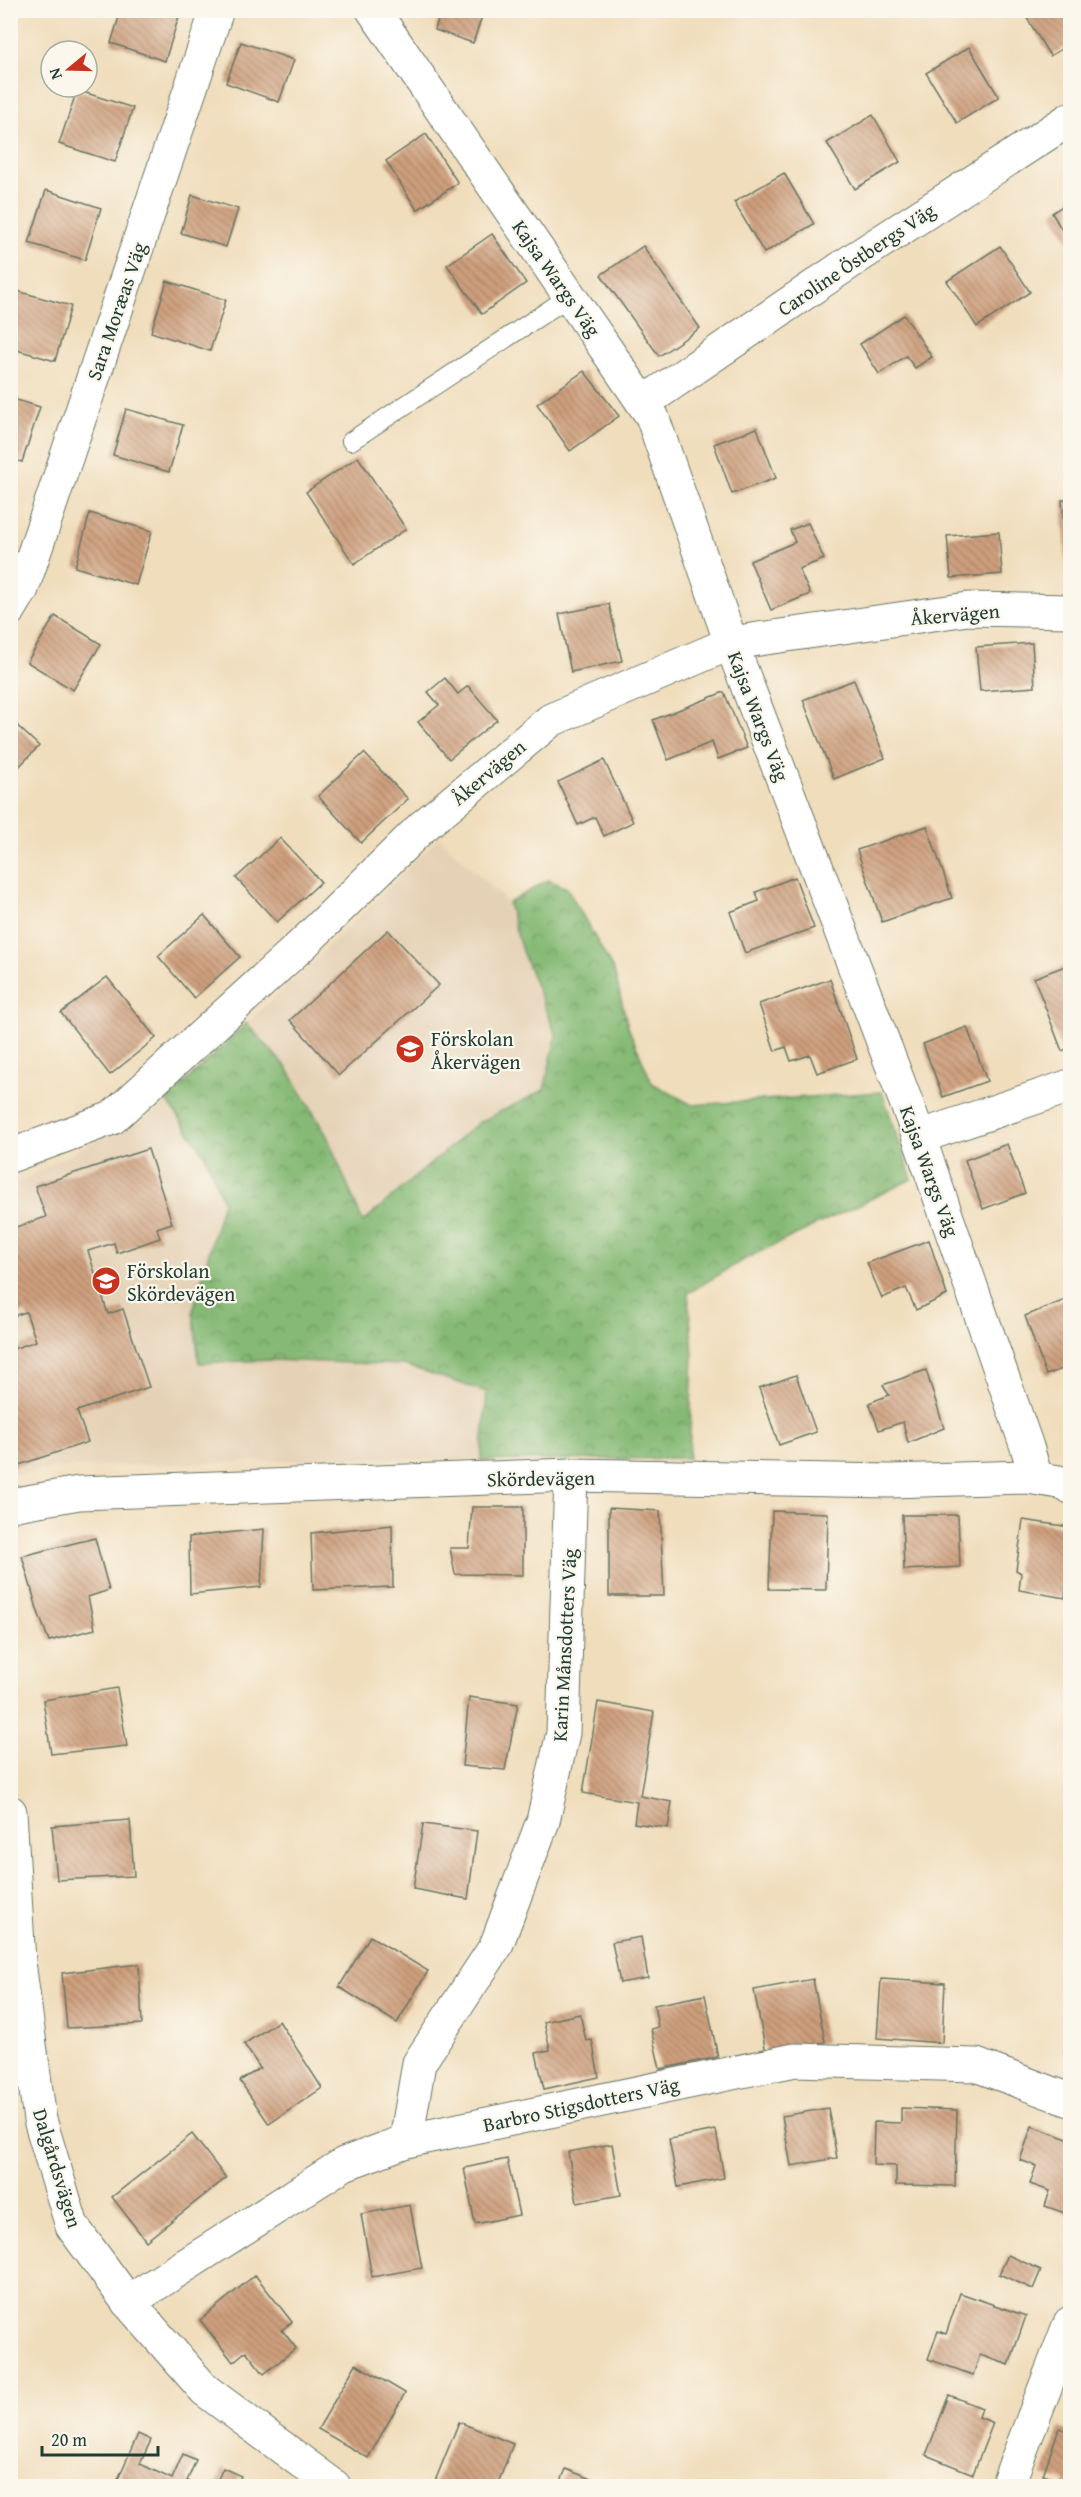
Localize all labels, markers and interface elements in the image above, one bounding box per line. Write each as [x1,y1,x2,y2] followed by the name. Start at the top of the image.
[39,39,99,99] north arrow
[42,65,68,83] text: N
[771,195,941,323] street label: Caroline Östbergs Väg
[506,214,608,343] street label: Kajsa Wargs Väg
[79,238,153,384] street label: Sara Moræas Väg
[909,596,1001,632] street label: Åkervägen
[721,647,797,785] street label: Kajsa Wargs Väg
[444,732,532,812] street label: Åkervägen
[431,1024,521,1076] place label: Förskolan Åkervägen
[394,1033,426,1065] school or university icon: Förskolan Åkervägen
[893,1102,967,1240] street label: Kajsa Wargs Väg
[127,1256,235,1308] place label: Förskolan Skördevägen
[90,1265,122,1297] school or university icon: Förskolan Skördevägen
[487,1463,595,1493] street label: Skördevägen
[544,1548,584,1742] street label: Karin Månsdotters Väg
[480,2069,682,2139] street label: Barbro Stigsdotters Väg
[26,2105,90,2231] street label: Dalgårdsvägen
[42,2419,158,2457] scale bar
[51,2426,87,2453] text: 20 m

